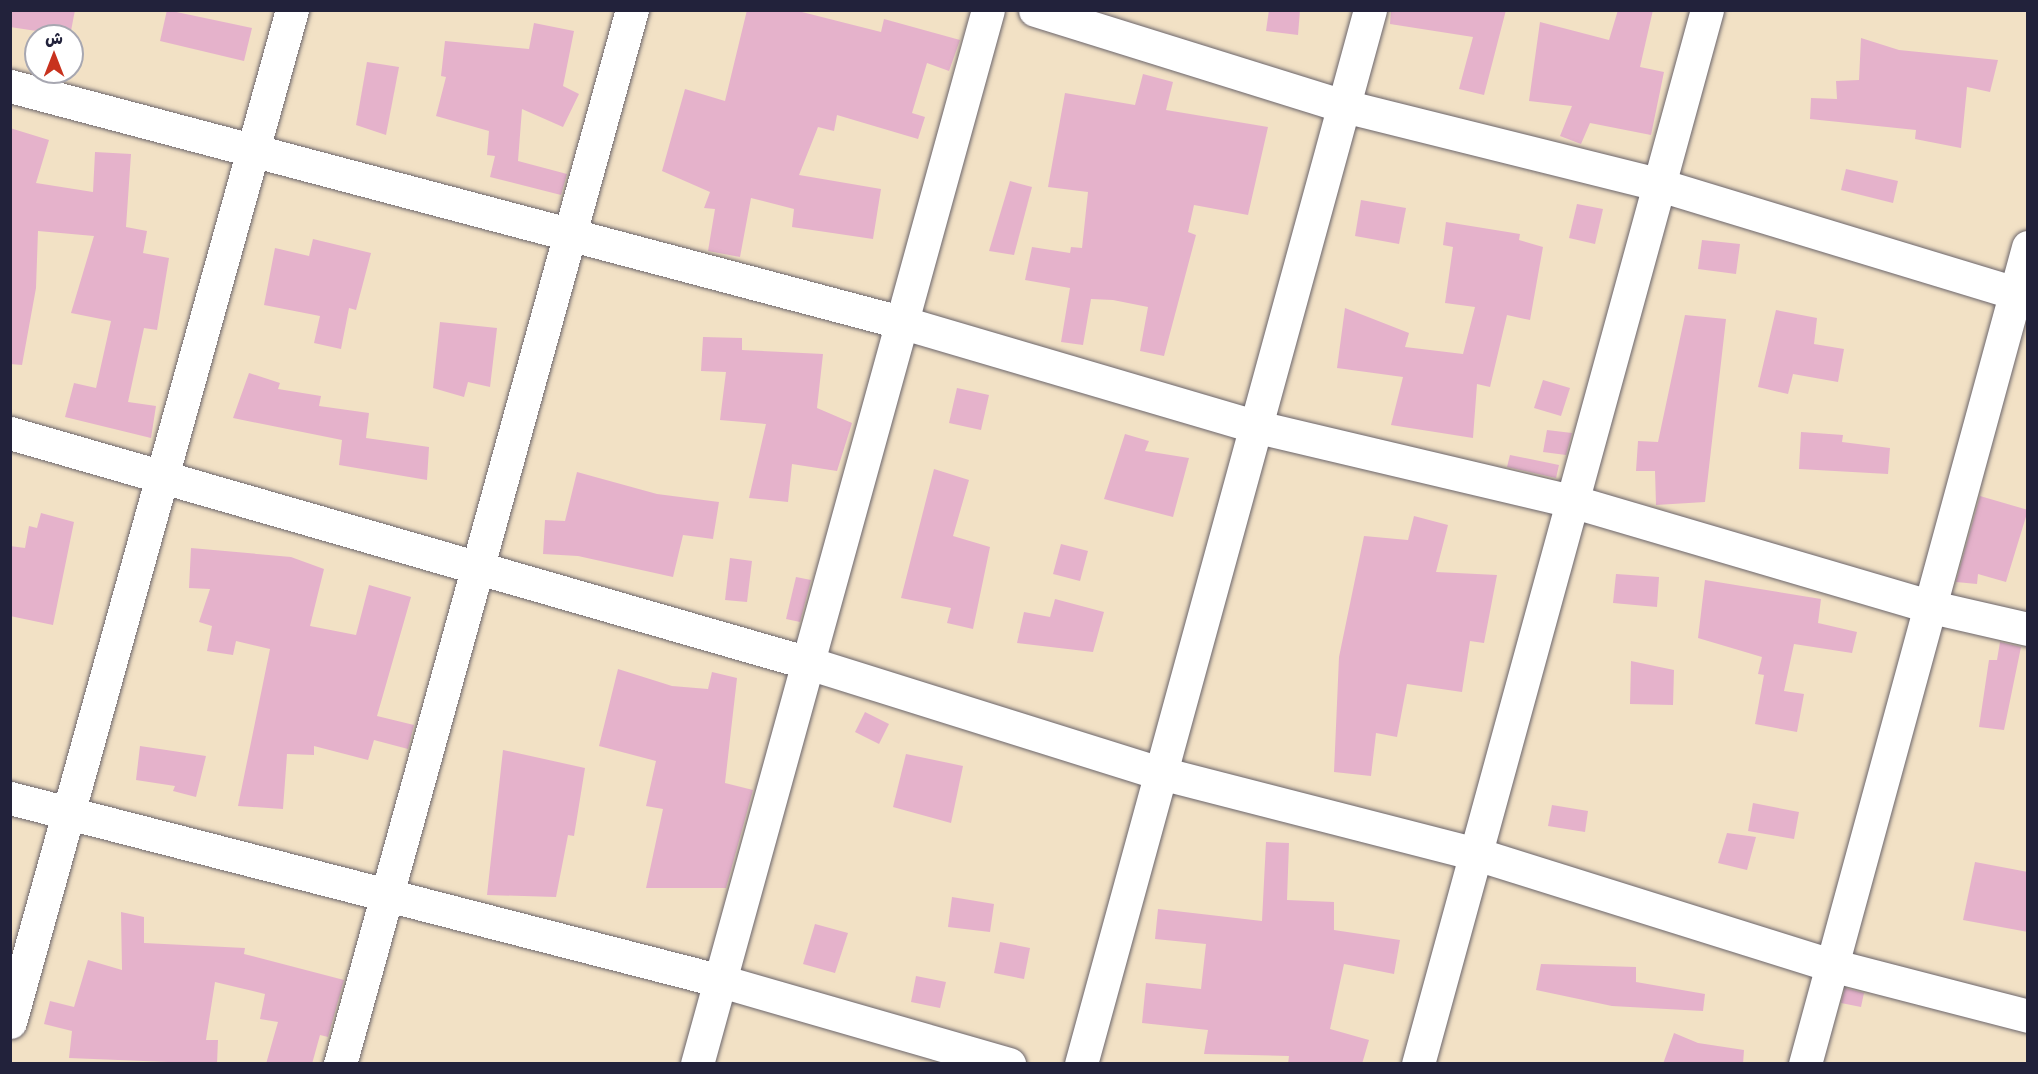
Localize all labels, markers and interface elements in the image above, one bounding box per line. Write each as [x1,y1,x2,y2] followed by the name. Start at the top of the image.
[24,24,84,84] north arrow
[45,28,63,48] text: ش

